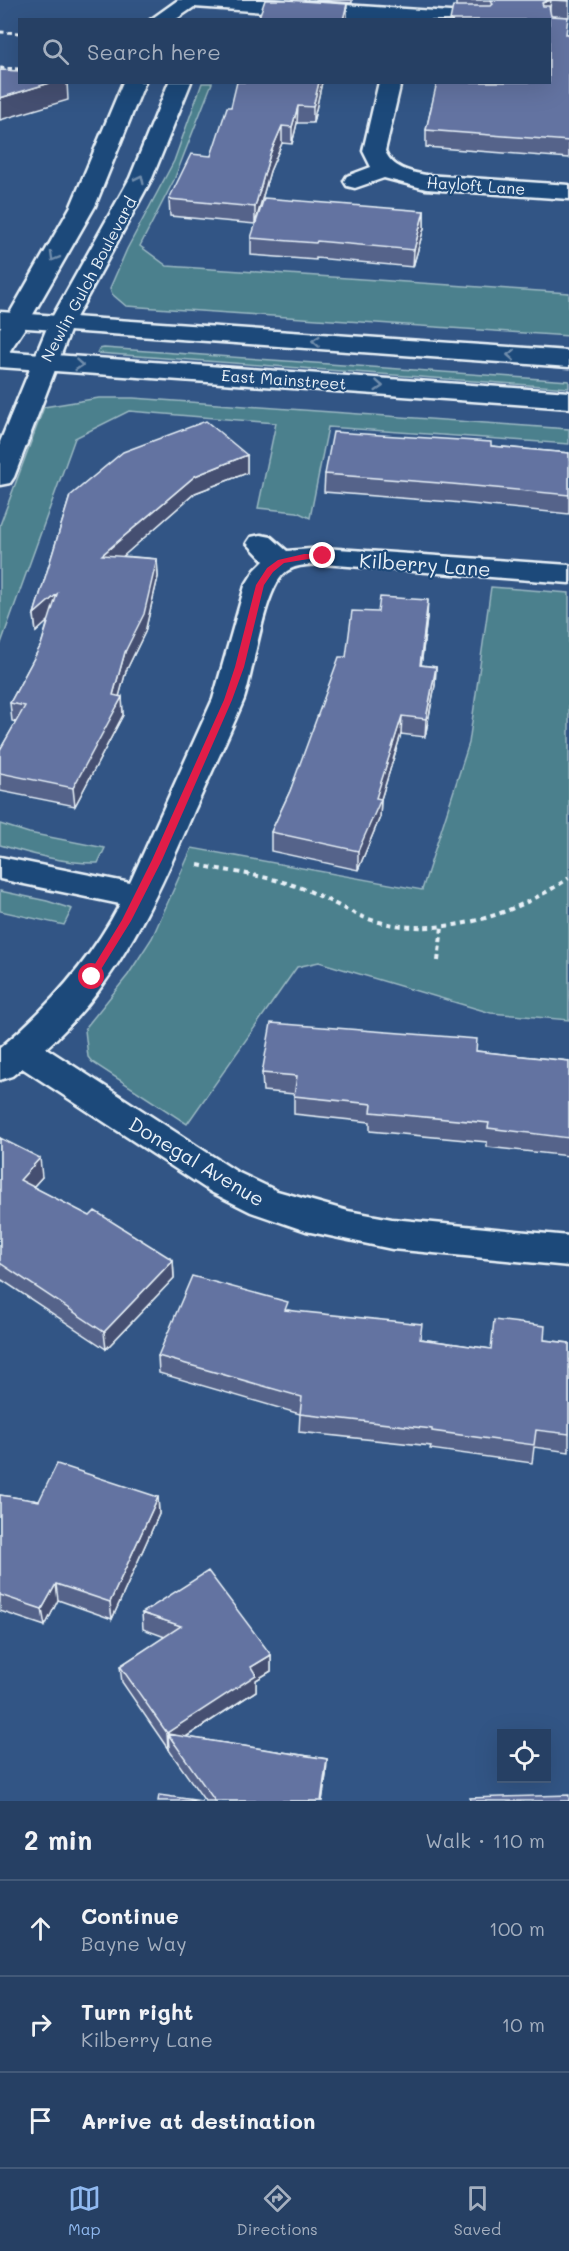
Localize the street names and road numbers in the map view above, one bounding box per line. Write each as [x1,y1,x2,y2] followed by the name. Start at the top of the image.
[426,171,526,199] street label: Hayloft Lane
[36,193,140,365] street label: Newlin Gulch Boulevard
[221,364,347,394] street label: East Mainstreet
[358,546,492,582] street label: Kilberry Lane
[124,1110,270,1212] street label: Donegal Avenue

